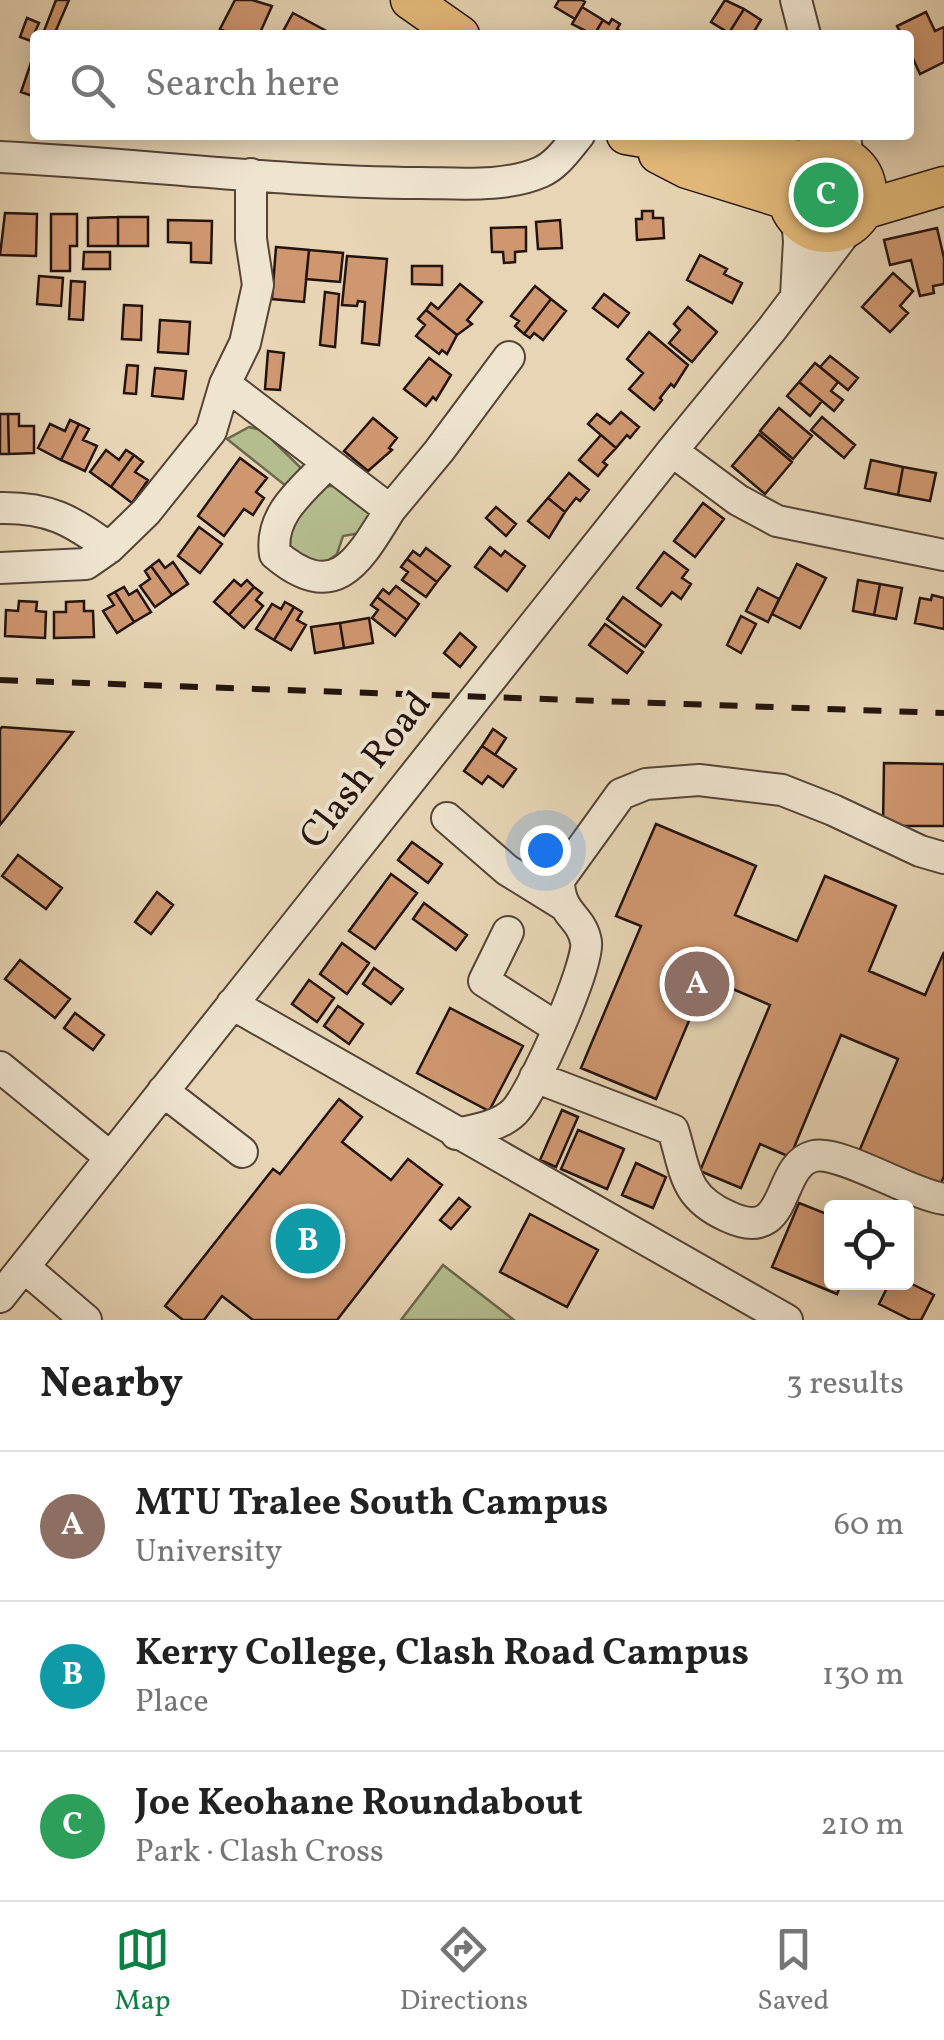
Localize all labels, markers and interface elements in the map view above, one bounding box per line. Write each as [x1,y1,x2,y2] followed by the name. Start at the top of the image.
[30,30,914,140] search box
[65,58,120,113] icon: search
[145,59,340,112] text: Search here
[794,158,858,232] pin: C
[288,681,446,861] street label: Clash Road
[520,825,571,876] your location
[664,946,730,1022] pin: A
[824,1200,914,1290] map controls
[824,1200,914,1290] button: locate
[276,1204,340,1278] pin: B
[40,1356,183,1415] text: Nearby
[786,1363,904,1407] text: 3 results
[135,1478,608,1531] text: MTU Tralee South Campus
[61,1504,84,1548] text: A
[834,1504,904,1548] text: 60 m
[135,1531,282,1575] text: University
[135,1628,749,1681] text: Kerry College, Clash Road Campus
[62,1654,83,1698] text: B
[822,1654,904,1698] text: 130 m
[135,1681,209,1725] text: Place
[135,1778,583,1831] text: Joe Keohane Roundabout
[62,1804,83,1848] text: C
[820,1804,904,1848] text: 210 m
[135,1831,384,1875] text: Park · Clash Cross
[115,1922,171,2021] tab: Map
[400,1922,528,2021] tab: Directions
[757,1922,829,2021] tab: Saved

